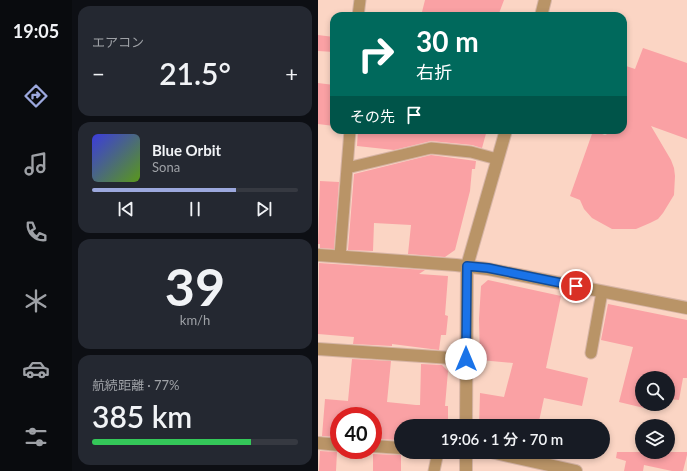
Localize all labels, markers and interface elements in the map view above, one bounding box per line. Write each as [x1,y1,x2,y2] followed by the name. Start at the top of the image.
[13,20,59,42] text: 19:05
[416,24,479,58] text: 30 m
[350,28,402,80] icon: right
[92,34,144,50] text: エアコン
[159,55,231,91] text: 21.5°
[92,60,105,87] text: −
[285,60,298,87] text: +
[416,61,452,83] text: 右折
[22,82,50,110] icon: directions
[403,104,425,126] icon: arrive
[350,107,395,125] text: その先
[152,141,221,159] text: Blue Orbit
[22,150,50,178] icon: music
[152,159,180,175] text: Sona
[115,198,137,220] icon: previous
[184,198,206,220] icon: pause
[253,198,275,220] icon: next
[22,218,50,246] icon: phone
[165,255,225,317] text: 39
[559,269,593,303] pin
[565,275,587,297] icon: arrive
[22,287,50,315] icon: climate
[180,312,210,328] text: km/h
[445,338,487,380] position arrow
[22,355,50,383] icon: car
[635,371,675,459] map controls
[635,371,675,411] button: search
[92,377,180,393] text: 航続距離 · 77%
[92,398,192,434] text: 385 km
[330,407,382,459] speed limit sign: 40
[635,419,675,459] button: layers
[22,423,50,451] icon: filters
[441,430,563,448] text: 19:06 · 1 分 · 70 m

